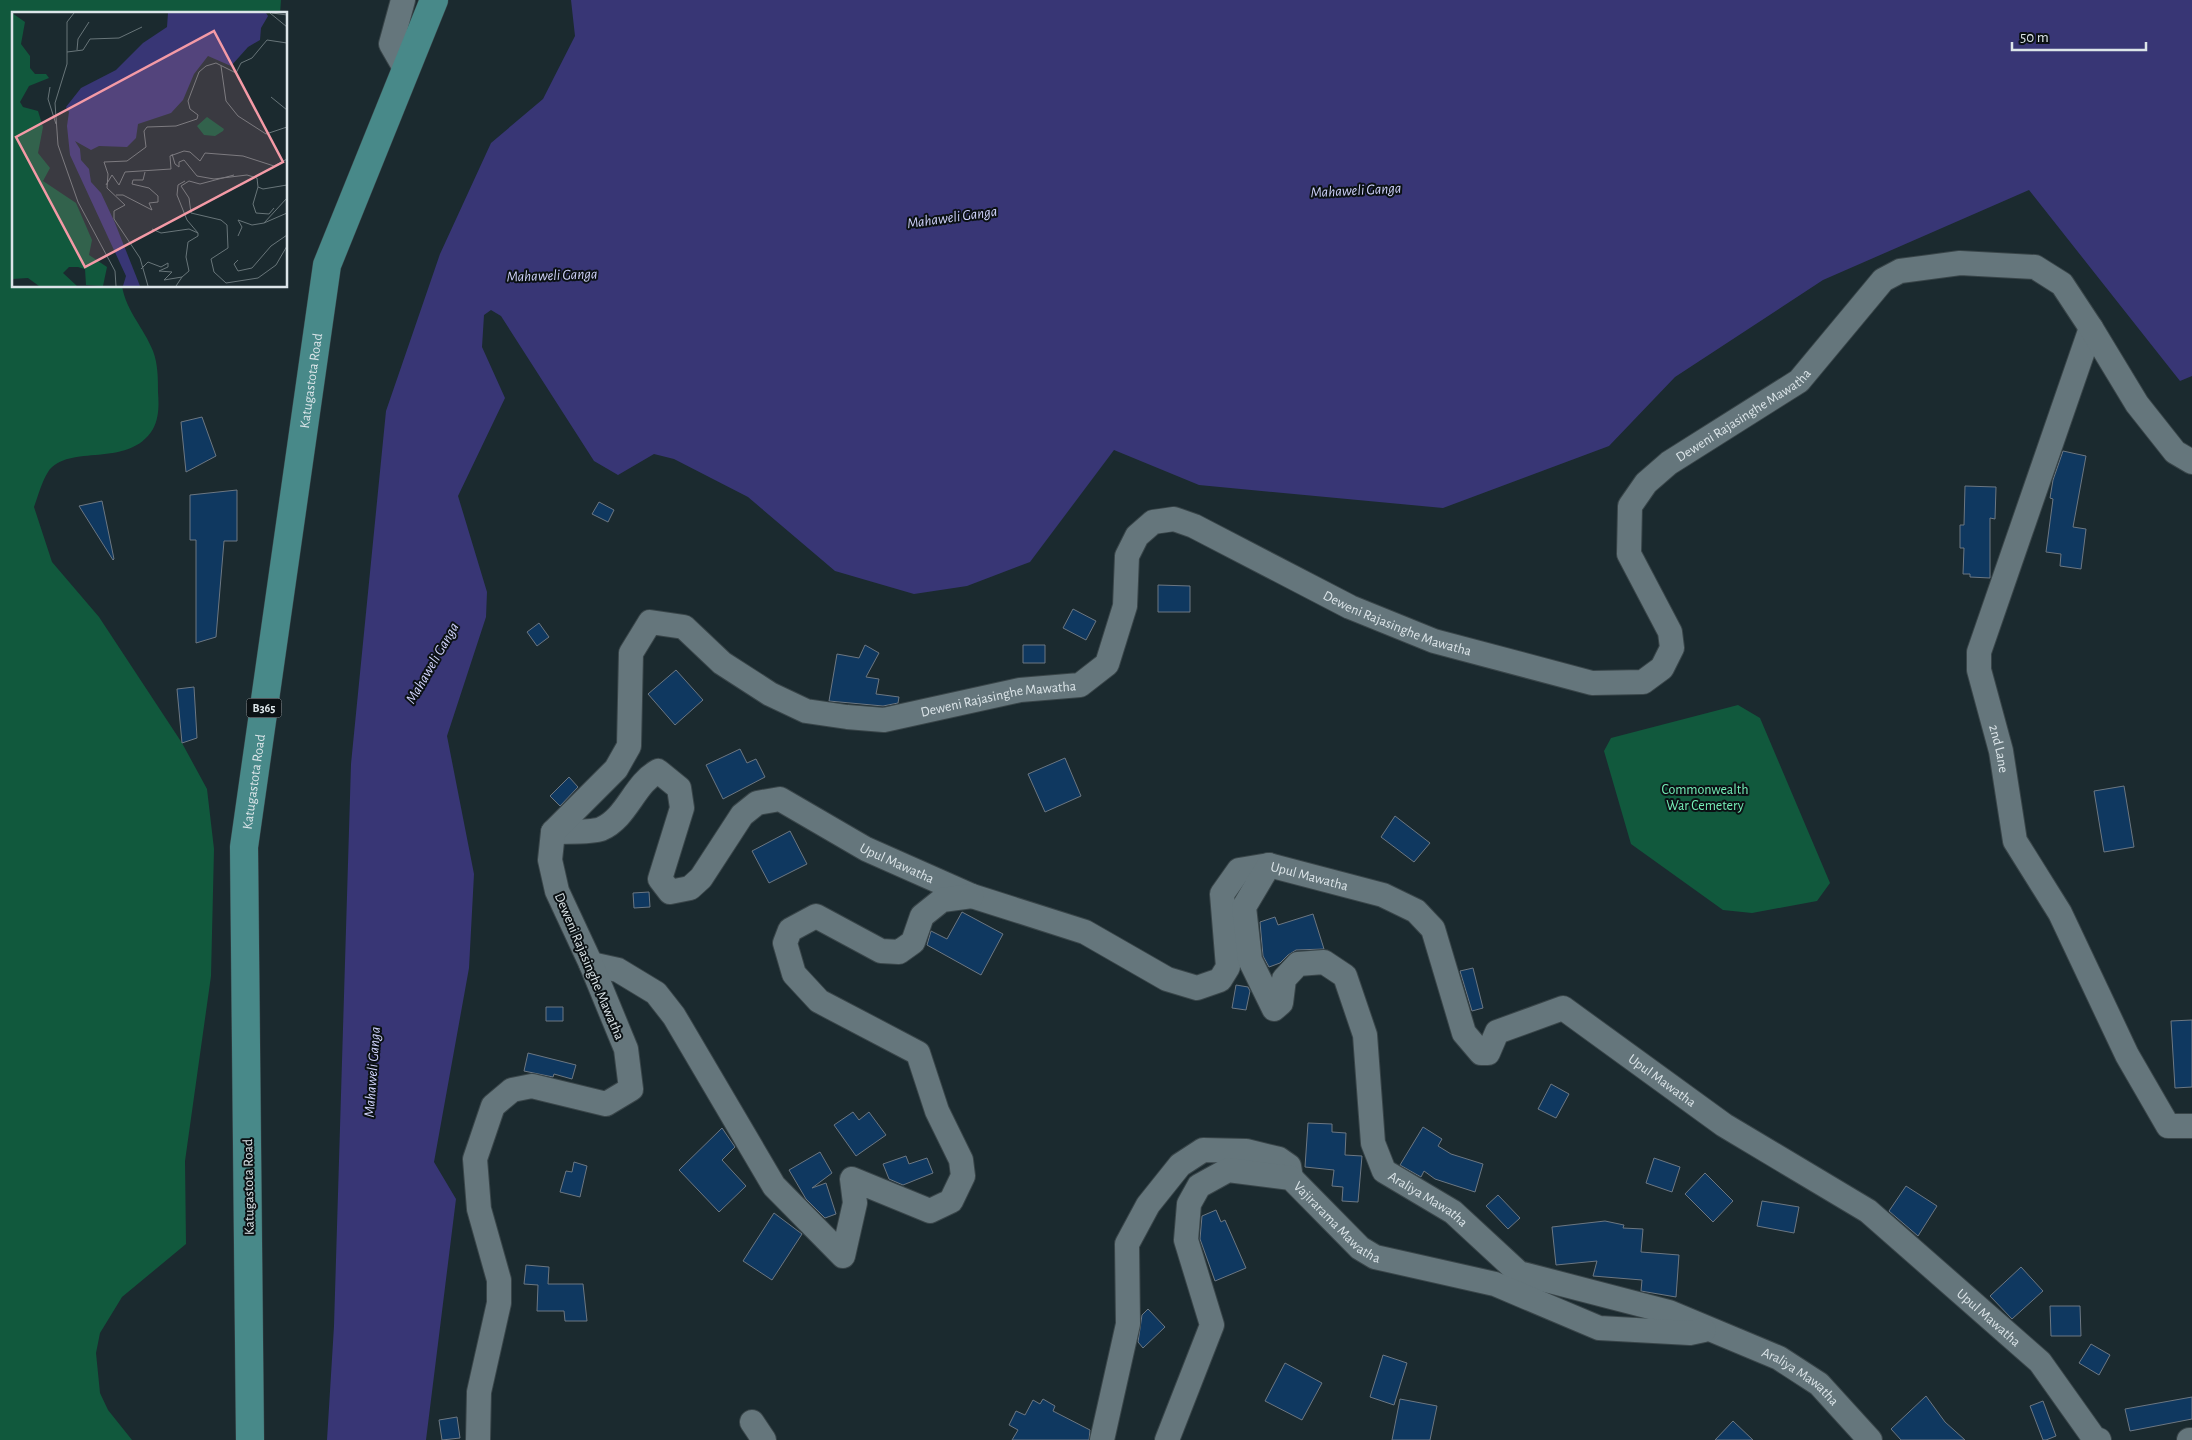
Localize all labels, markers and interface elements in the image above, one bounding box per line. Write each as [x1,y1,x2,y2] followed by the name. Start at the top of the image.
[12,12,288,288] inset map
[2012,20,2146,52] scale bar
[2020,30,2049,45] text: 50 m
[1310,181,1402,200] water label: Mahaweli Ganga
[906,204,998,231] water label: Mahaweli Ganga
[506,266,598,285] water label: Mahaweli Ganga
[298,332,325,429] street label: Katugastota Road
[1674,366,1814,465] street label: Deweni Rajasinghe Mawatha
[1321,588,1473,659] street label: Deweni Rajasinghe Mawatha
[403,620,462,706] water label: Mahaweli Ganga
[919,679,1077,720] street label: Deweni Rajasinghe Mawatha
[246,698,282,718] road number: B365
[1986,723,2010,774] street label: 2nd Lane
[241,733,268,830] street label: Katugastota Road
[1661,783,1749,813] park label: Commonwealth War Cemetery
[857,841,936,886] street label: Upul Mawatha
[1269,860,1350,894] street label: Upul Mawatha
[552,891,627,1042] street label: Deweni Rajasinghe Mawatha
[362,1026,383,1118] water label: Mahaweli Ganga
[1625,1052,1699,1110] street label: Upul Mawatha
[241,1139,257,1235] street label: Katugastota Road
[1386,1169,1470,1230] street label: Araliya Mawatha
[1291,1179,1382,1266] street label: Vajirarama Mawatha
[1954,1286,2023,1350] street label: Upul Mawatha
[1760,1346,1841,1409] street label: Araliya Mawatha

